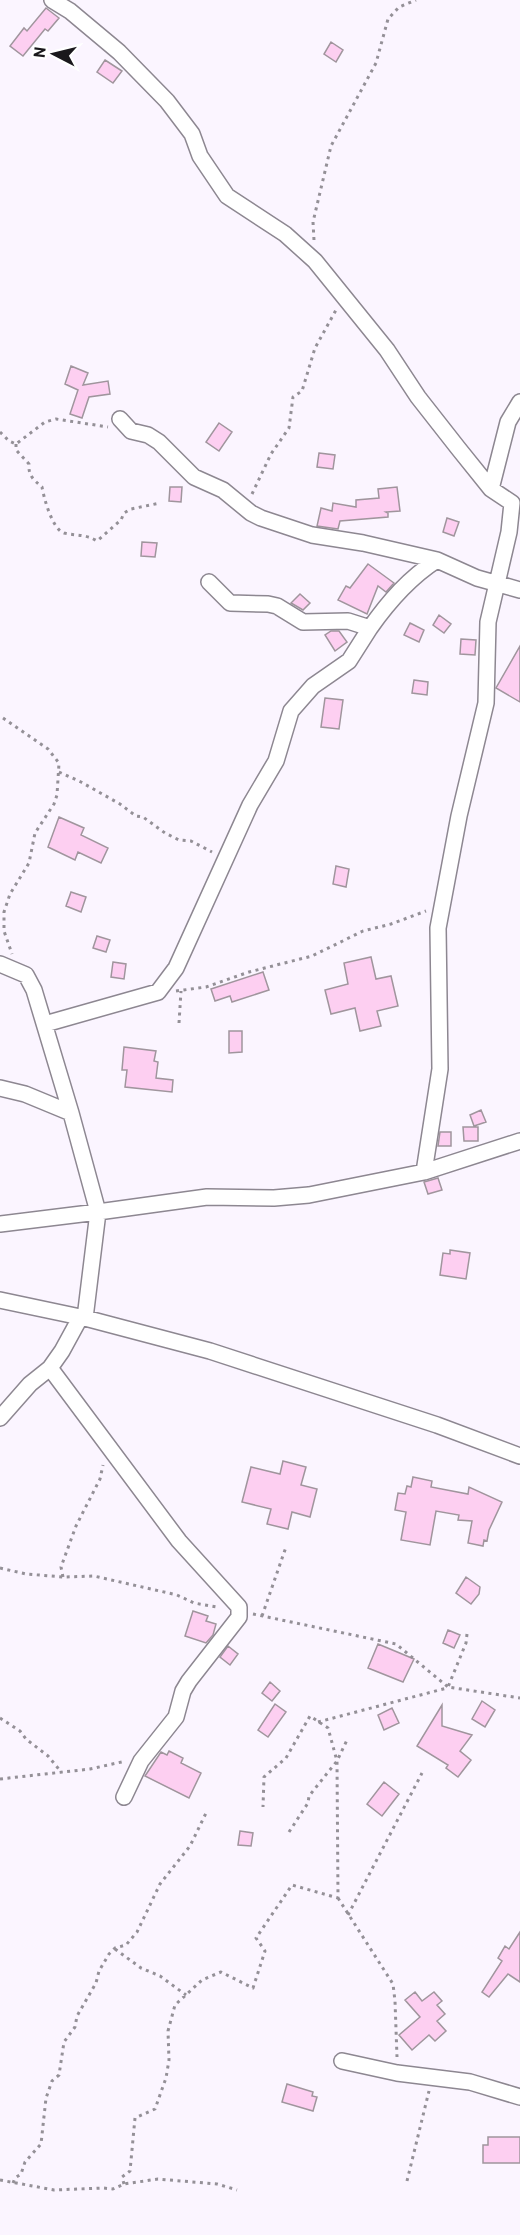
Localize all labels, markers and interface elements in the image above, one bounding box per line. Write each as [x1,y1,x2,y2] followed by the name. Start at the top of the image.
[24,24,84,84] north arrow
[29,46,49,59] text: N

